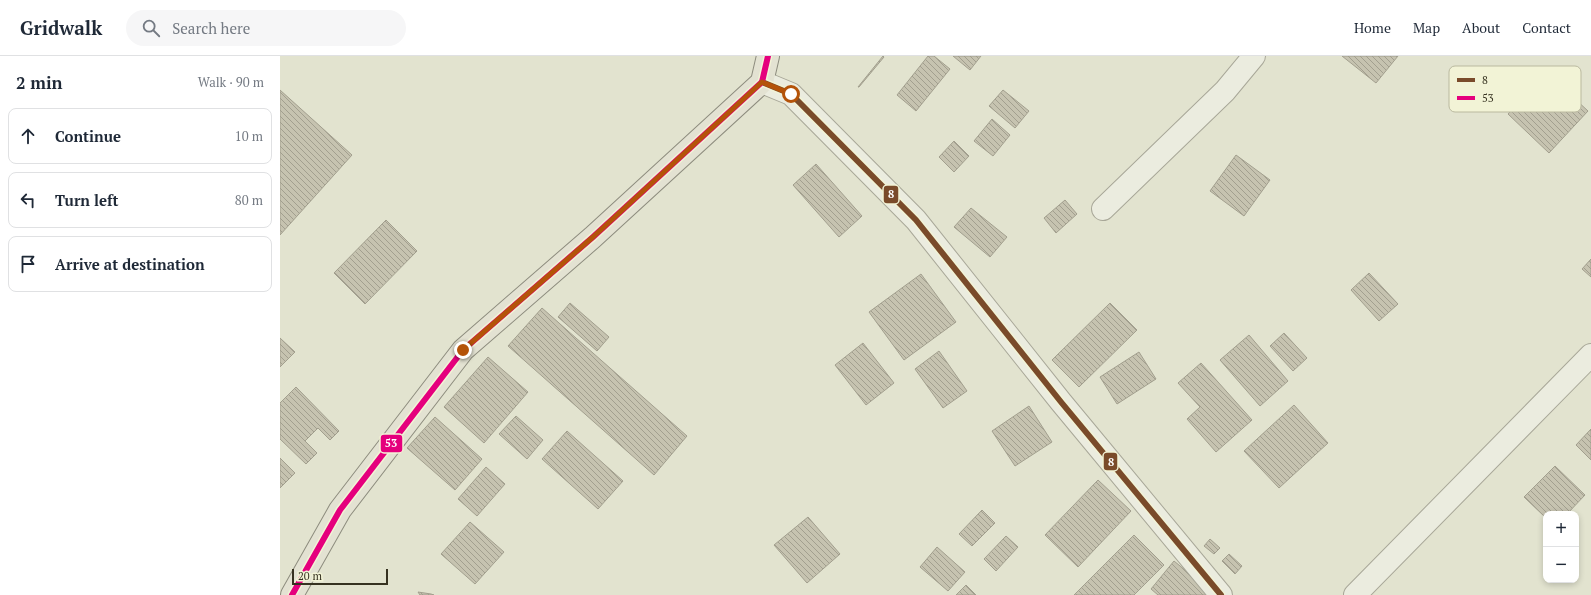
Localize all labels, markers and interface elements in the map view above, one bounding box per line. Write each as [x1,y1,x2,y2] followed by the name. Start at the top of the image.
[126,10,406,46] search box
[20,15,102,40] text: Gridwalk
[140,17,162,39] icon: search
[172,18,250,38] text: Search here
[1354,18,1391,37] text: Home
[1413,18,1440,37] text: Map
[1462,18,1500,37] text: About
[1522,18,1571,37] text: Contact
[1449,66,1581,112] legend
[16,71,63,94] text: 2 min
[198,73,264,91] text: Walk · 90 m
[1482,73,1488,87] text: 8
[782,85,800,103] route start
[1482,91,1494,105] text: 53
[17,125,39,147] icon: ahead
[55,126,121,146] text: Continue
[235,127,263,145] text: 10 m
[883,185,899,204] line badge: 8
[888,187,894,201] text: 8
[17,189,39,211] icon: left
[55,190,119,210] text: Turn left
[235,191,263,209] text: 80 m
[17,253,39,275] icon: arrive
[55,254,205,274] text: Arrive at destination
[454,341,472,359] route end
[380,434,403,453] line badge: 53
[385,436,397,450] text: 53
[1103,452,1118,471] line badge: 8
[1108,455,1114,469] text: 8
[1543,511,1579,583] map controls
[1543,511,1579,547] button: +
[1543,547,1579,583] button: −
[292,567,388,586] scale bar
[298,569,322,583] text: 20 m

